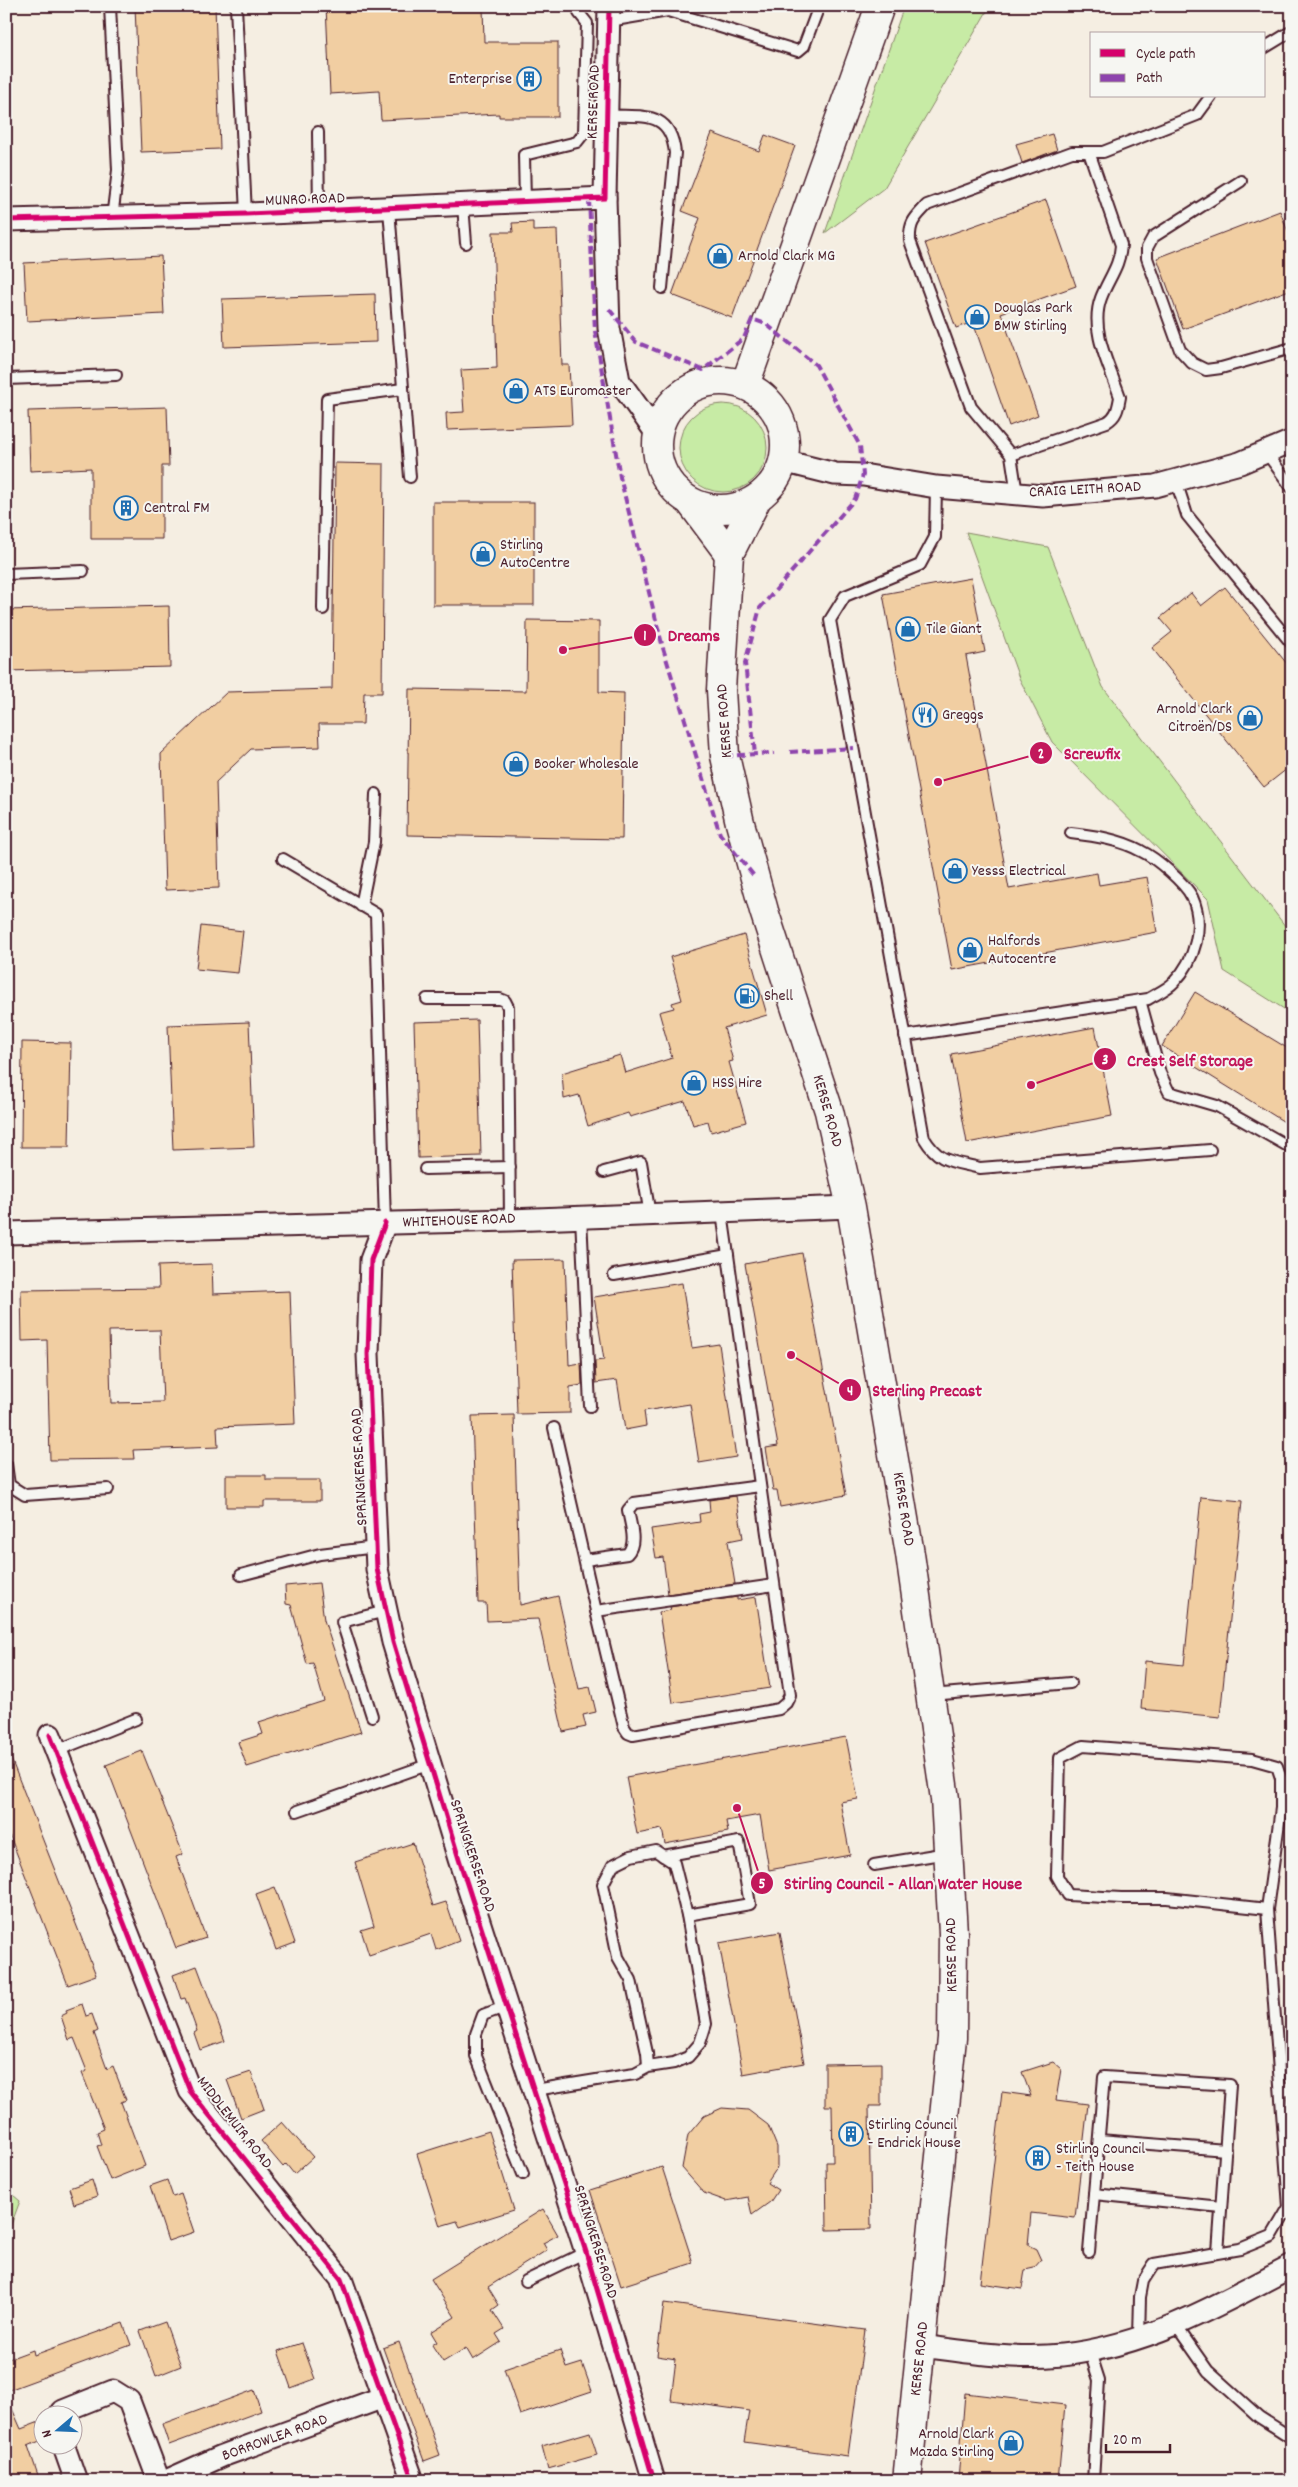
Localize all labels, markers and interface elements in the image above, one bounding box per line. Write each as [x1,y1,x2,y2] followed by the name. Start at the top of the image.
[1090,32,1266,98] legend
[1136,44,1196,66] text: Cycle path
[581,64,607,140] street label: KERSE ROAD
[516,66,542,92] building icon: Enterprise
[448,68,512,91] place label: Enterprise
[1136,68,1162,90] text: Path
[265,187,345,213] street label: MUNRO ROAD
[707,243,733,269] shop icon: Arnold Clark MG
[738,245,835,268] place label: Arnold Clark MG
[994,297,1072,338] place label: Douglas Park BMW Stirling
[964,304,990,330] shop icon: Douglas Park BMW Stirling
[503,378,529,404] shop icon: ATS Euromaster
[534,380,631,403] place label: ATS Euromaster
[1028,476,1142,504] street label: CRAIG LEITH ROAD
[113,495,139,521] building icon: Central FM
[144,497,210,520] place label: Central FM
[500,534,570,575] place label: Stirling AutoCentre
[470,541,496,567] shop icon: Stirling AutoCentre
[895,616,921,642] shop icon: Tile Giant
[926,618,982,641] place label: Tile Giant
[633,619,730,652] callout: Dreams
[668,625,721,650] text: Dreams
[643,626,647,648] text: 1
[711,683,739,759] street label: KERSE ROAD
[1156,698,1232,739] place label: Arnold Clark Citroën/DS
[912,702,938,728] restaurant icon: Greggs
[942,704,984,727] place label: Greggs
[1237,705,1263,731] shop icon: Arnold Clark Citroën/DS
[1028,736,1130,769] callout: Screwfix
[1064,743,1121,768] text: Screwfix
[1038,744,1044,766] text: 2
[503,751,529,777] shop icon: Booker Wholesale
[534,753,639,776] place label: Booker Wholesale
[942,858,968,884] shop icon: Yesss Electrical
[972,860,1066,883] place label: Yesss Electrical
[988,930,1056,971] place label: Halfords Autocentre
[957,937,983,963] shop icon: Halfords Autocentre
[734,983,760,1009] fuel station icon: Shell
[764,985,793,1008] place label: Shell
[1092,1043,1263,1076] callout: Crest Self Storage
[1102,1050,1109,1072] text: 3
[1127,1050,1253,1075] text: Crest Self Storage
[681,1070,707,1096] shop icon: HSS Hire
[712,1072,762,1095] place label: HSS Hire
[806,1072,848,1150] street label: KERSE ROAD
[402,1208,516,1234] street label: WHITEHOUSE ROAD
[837,1373,992,1406] callout: Sterling Precast
[872,1380,982,1405] text: Sterling Precast
[847,1381,853,1403] text: 4
[345,1408,375,1526] street label: SPRINGKERSE ROAD
[886,1470,920,1548] street label: KERSE ROAD
[443,1797,501,1915] street label: SPRINGKERSE ROAD
[749,1867,1033,1900] callout: Stirling Council - Allan Water House
[784,1873,1022,1898] text: Stirling Council - Allan Water House
[759,1874,766,1896] text: 5
[940,1918,964,1992] street label: KERSE ROAD
[190,2072,278,2174] street label: MIDDLEMUIR ROAD
[868,2114,961,2155] place label: Stirling Council - Endrick House
[838,2121,864,2147] building icon: Stirling Council - Endrick House
[1056,2138,1145,2179] place label: Stirling Council - Teith House
[1025,2145,1051,2171] building icon: Stirling Council - Teith House
[567,2182,623,2302] street label: SPRINGKERSE ROAD
[905,2321,935,2397] street label: KERSE ROAD
[32,2404,82,2454] north arrow
[219,2408,331,2468] street label: BORROWLEA ROAD
[1106,2422,1169,2454] scale bar
[909,2423,994,2464] place label: Arnold Clark Mazda Stirling
[37,2427,58,2440] text: N
[998,2430,1024,2456] shop icon: Arnold Clark Mazda Stirling
[1113,2430,1141,2452] text: 20 m

